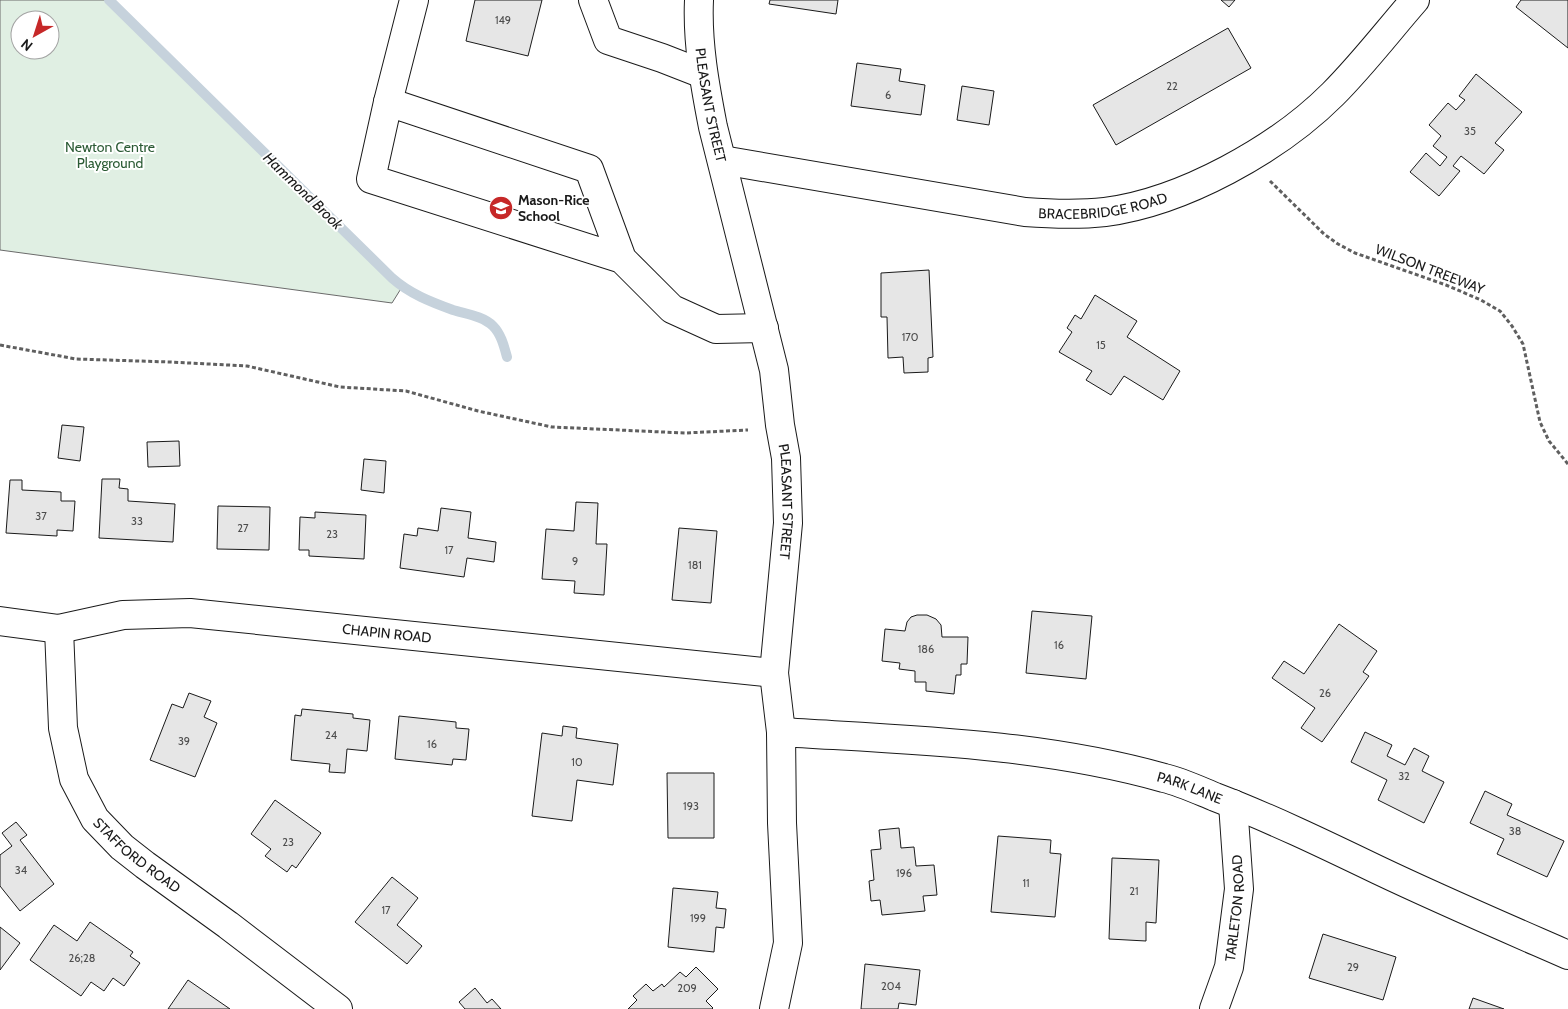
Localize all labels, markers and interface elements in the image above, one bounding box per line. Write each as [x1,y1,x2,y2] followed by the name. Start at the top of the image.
[10,10,60,60] north arrow
[495,13,511,27] house number: 149
[17,35,36,55] text: N
[691,47,731,164] street label: PLEASANT STREET
[1166,79,1178,93] house number: 22
[885,88,891,102] house number: 6
[1464,124,1476,138] house number: 35
[65,138,155,172] park label: Newton Centre Playground
[260,149,347,234] water label: Hammond Brook
[1038,188,1170,223] street label: BRACEBRIDGE ROAD
[518,191,590,225] place label: Mason-Rice School
[488,195,514,221] school or university icon: Mason-Rice School
[1373,240,1488,298] street label: WILSON TREEWAY
[902,330,919,344] house number: 170
[1096,338,1106,352] house number: 15
[775,442,797,561] street label: PLEASANT STREET
[35,509,47,523] house number: 37
[131,514,143,528] house number: 33
[237,521,249,535] house number: 27
[326,527,338,541] house number: 23
[444,543,454,557] house number: 17
[572,554,578,568] house number: 9
[688,558,702,572] house number: 181
[341,620,432,647] street label: CHAPIN ROAD
[1054,638,1064,652] house number: 16
[918,642,934,656] house number: 186
[1319,686,1331,700] house number: 26
[325,728,338,742] house number: 24
[178,734,190,748] house number: 39
[427,737,437,751] house number: 16
[571,755,583,769] house number: 10
[1155,767,1225,808] street label: PARK LANE
[1398,769,1410,783] house number: 32
[683,799,699,813] house number: 193
[89,814,184,897] street label: STAFFORD ROAD
[1509,824,1521,838] house number: 38
[282,835,294,849] house number: 23
[1221,854,1248,962] street label: TARLETON ROAD
[15,863,28,877] house number: 34
[896,866,912,880] house number: 196
[1022,876,1030,890] house number: 11
[1129,884,1139,898] house number: 21
[381,903,391,917] house number: 17
[690,911,706,925] house number: 199
[69,951,95,965] house number: 26;28
[1347,960,1359,974] house number: 29
[881,979,902,993] house number: 204
[677,981,697,995] house number: 209

